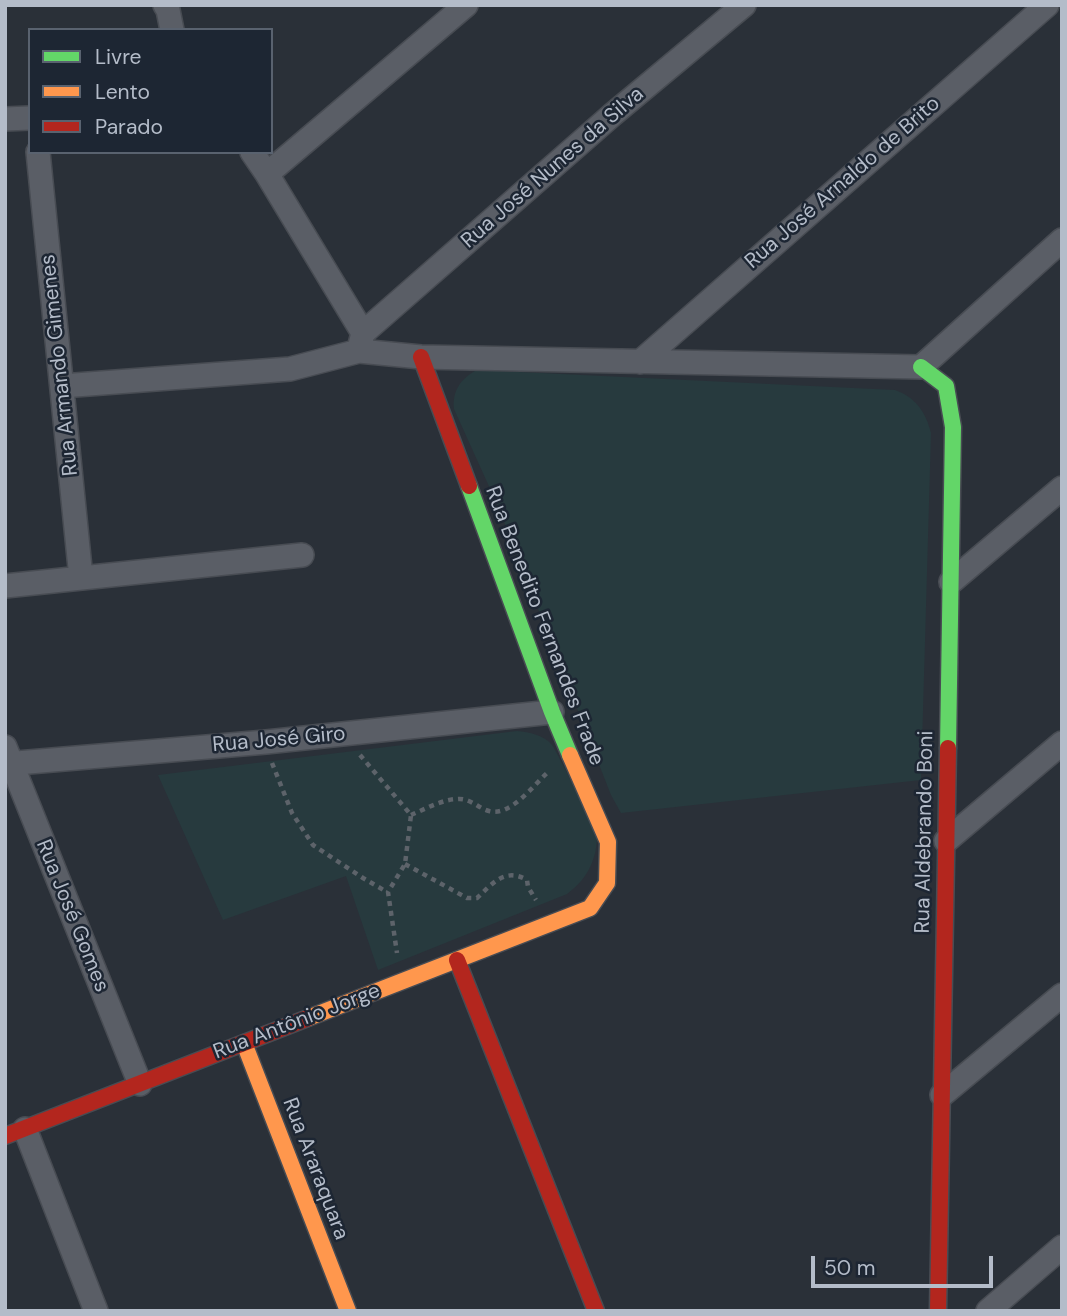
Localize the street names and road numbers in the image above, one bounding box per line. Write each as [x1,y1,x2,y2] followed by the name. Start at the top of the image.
[457,82,649,254] street label: Rua José Nunes da Silva
[740,91,946,275] street label: Rua José Arnaldo de Brito
[36,253,84,477] street label: Rua Armando Gimenes
[479,483,609,769] street label: Rua Benedito Fernandes Frade
[211,722,347,758] street label: Rua José Giro
[911,730,939,934] street label: Rua Aldebrando Boni
[30,836,114,996] street label: Rua José Gomes
[210,979,384,1065] street label: Rua Antônio Jorge
[276,1095,354,1243] street label: Rua Araraquara

